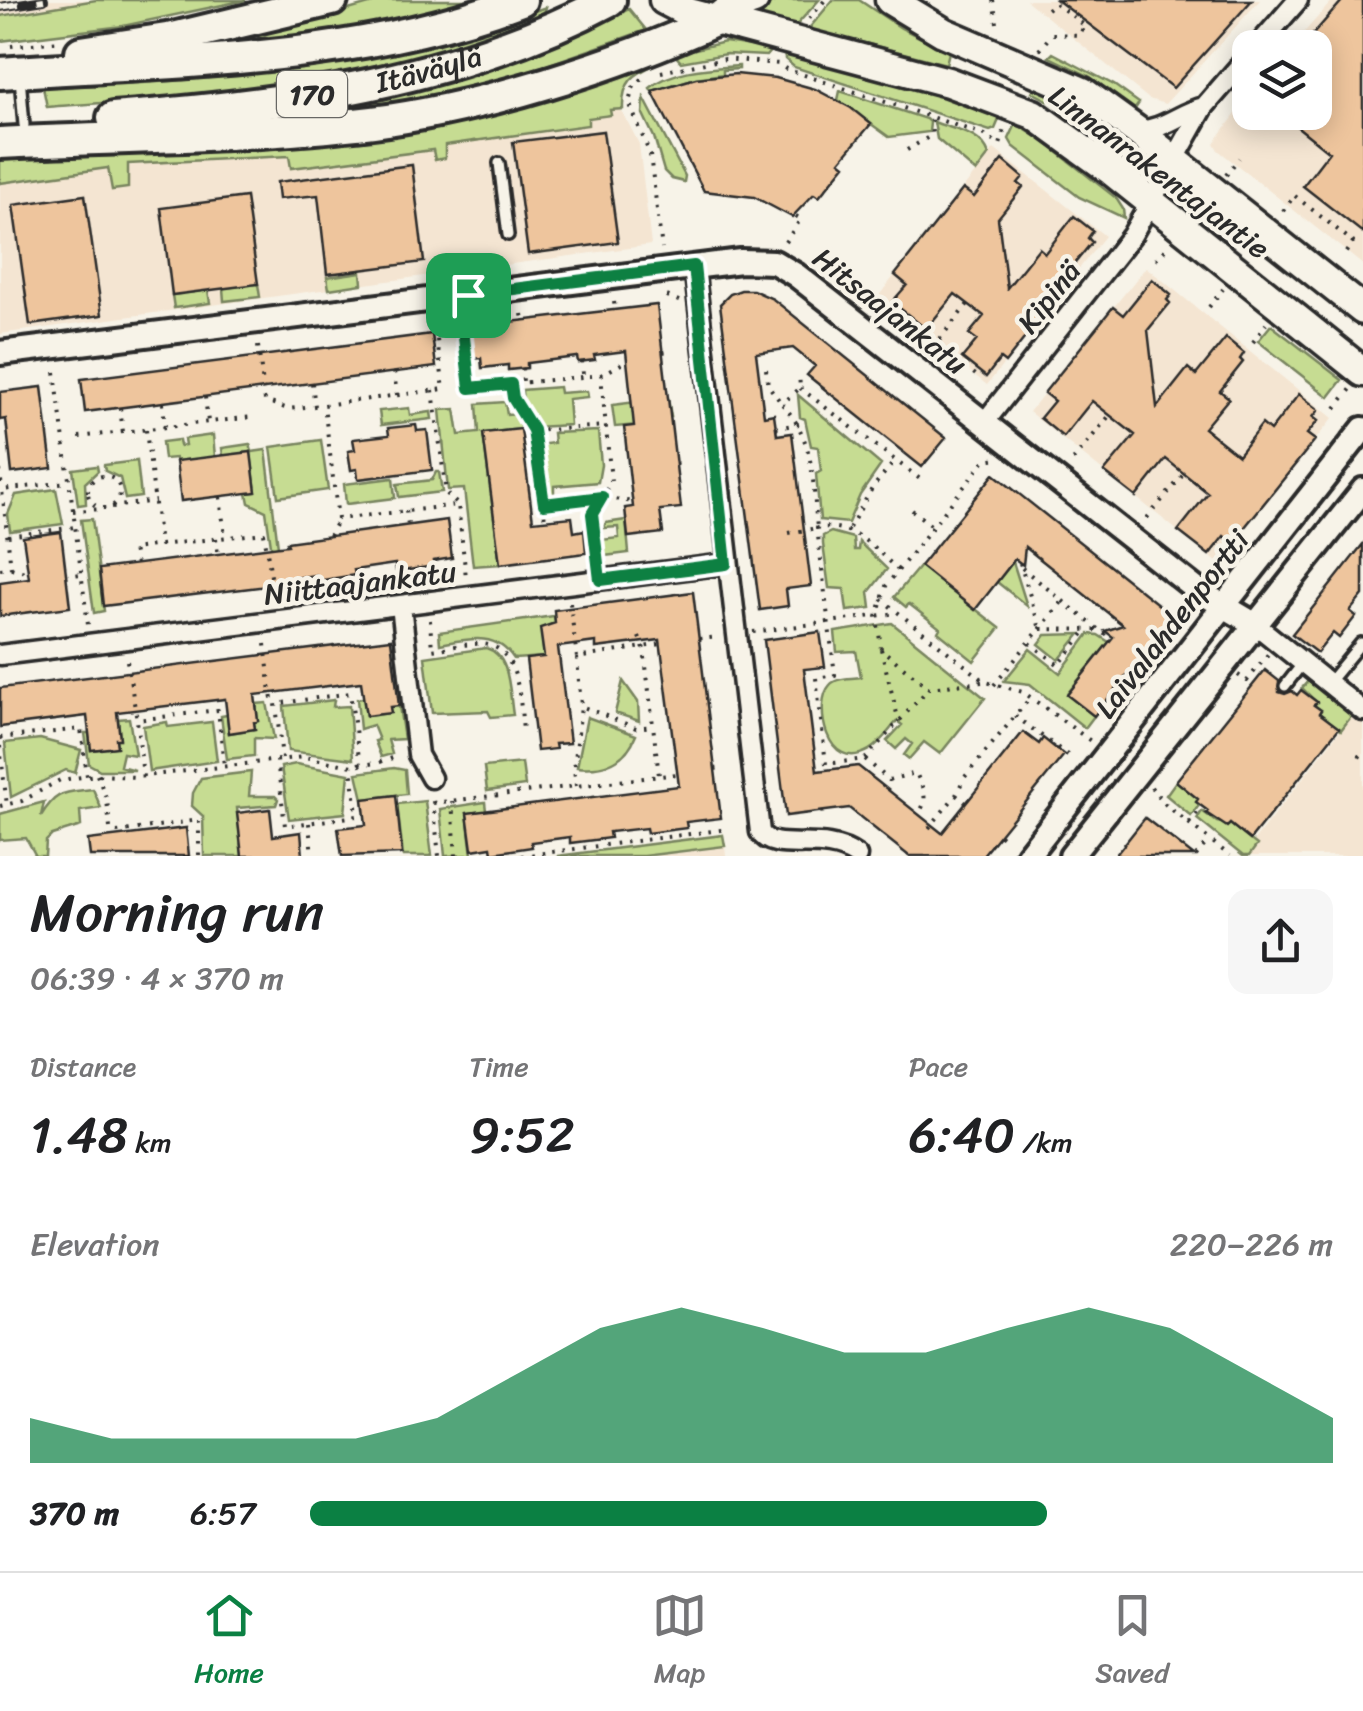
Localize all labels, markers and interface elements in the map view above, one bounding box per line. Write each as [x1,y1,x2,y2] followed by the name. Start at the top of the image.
[370,29,490,110] street label: Itäväylä
[1232,30,1332,130] map controls
[1232,30,1332,130] button: layers
[1036,70,1282,274] street label: Linnanrakentajantie
[277,71,347,117] road number: 170
[800,233,980,389] street label: Hitsaajankatu
[1003,247,1096,346] street label: Kipinä
[426,253,511,338] pin
[441,268,496,323] icon: arrive
[1080,516,1265,731] street label: Laivalahdenportti
[261,544,459,622] street label: Niittaajankatu
[30,864,324,961] text: Morning run
[1228,889,1333,994] button: share
[30,950,284,1007] text: 06:39 · 4 × 370 m
[30,1042,136,1091] text: Distance
[469,1042,529,1091] text: Time
[909,1042,968,1091] text: Pace
[30,1091,128,1180] text: 1.48
[469,1091,575,1180] text: 9:52
[909,1091,1015,1180] text: 6:40
[128,1118,172,1167] text: km
[1015,1118,1073,1167] text: /km
[30,1216,160,1273] text: Elevation
[1170,1216,1333,1273] text: 220–226 m
[30,1485,119,1542] text: 370 m
[190,1485,256,1542] text: 6:57
[194,1588,264,1697] tab: Home
[652,1588,707,1697] tab: Map
[1095,1588,1169,1697] tab: Saved

